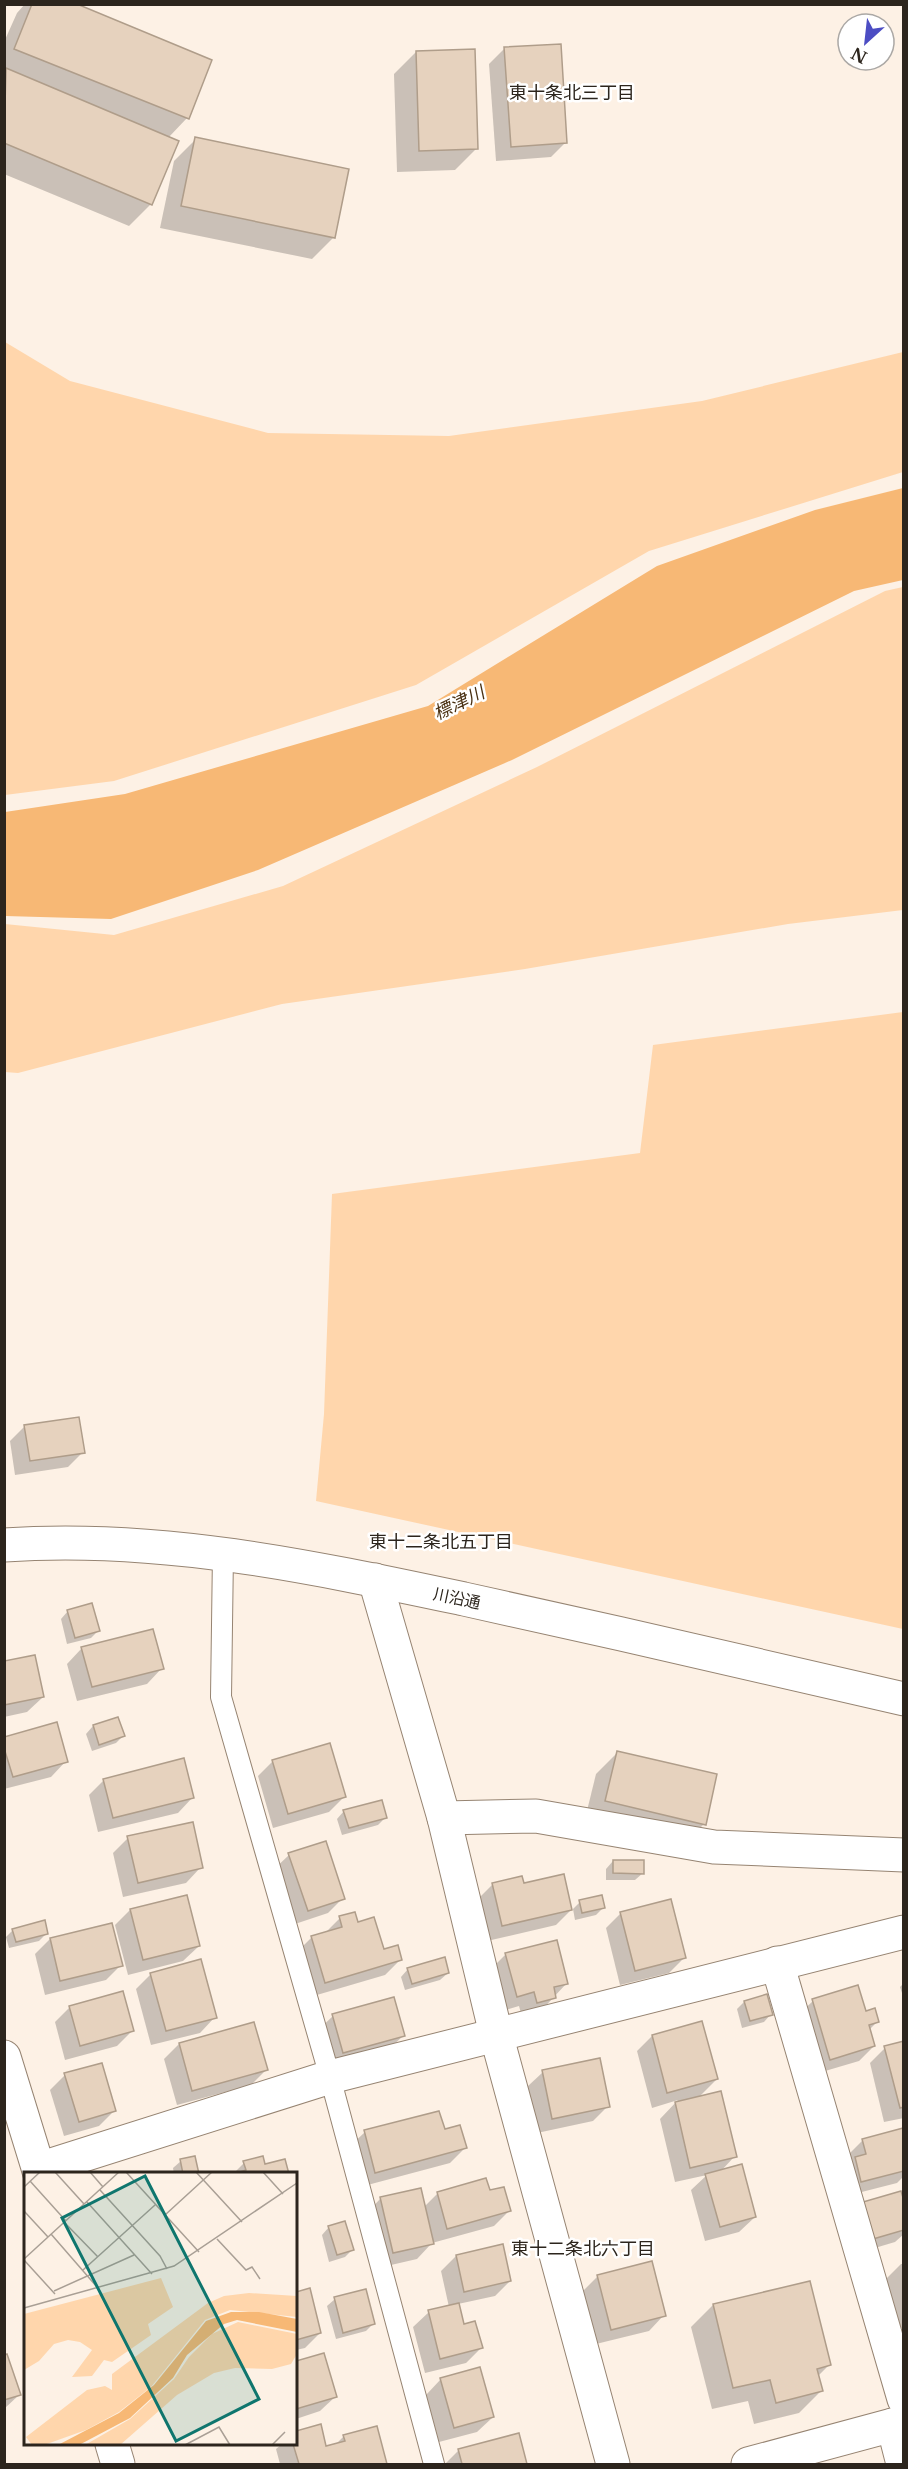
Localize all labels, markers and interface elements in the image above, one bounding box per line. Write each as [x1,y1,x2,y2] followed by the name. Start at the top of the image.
[836,12,896,72] north arrow
[848,43,870,68] text: N
[509,82,635,104] district label: 東十条北三丁目
[430,680,490,725] water label: 標津川
[369,1531,513,1553] district label: 東十二条北五丁目
[431,1583,483,1613] street label: 川沿通
[24,2172,297,2445] inset map
[511,2238,655,2260] district label: 東十二条北六丁目

